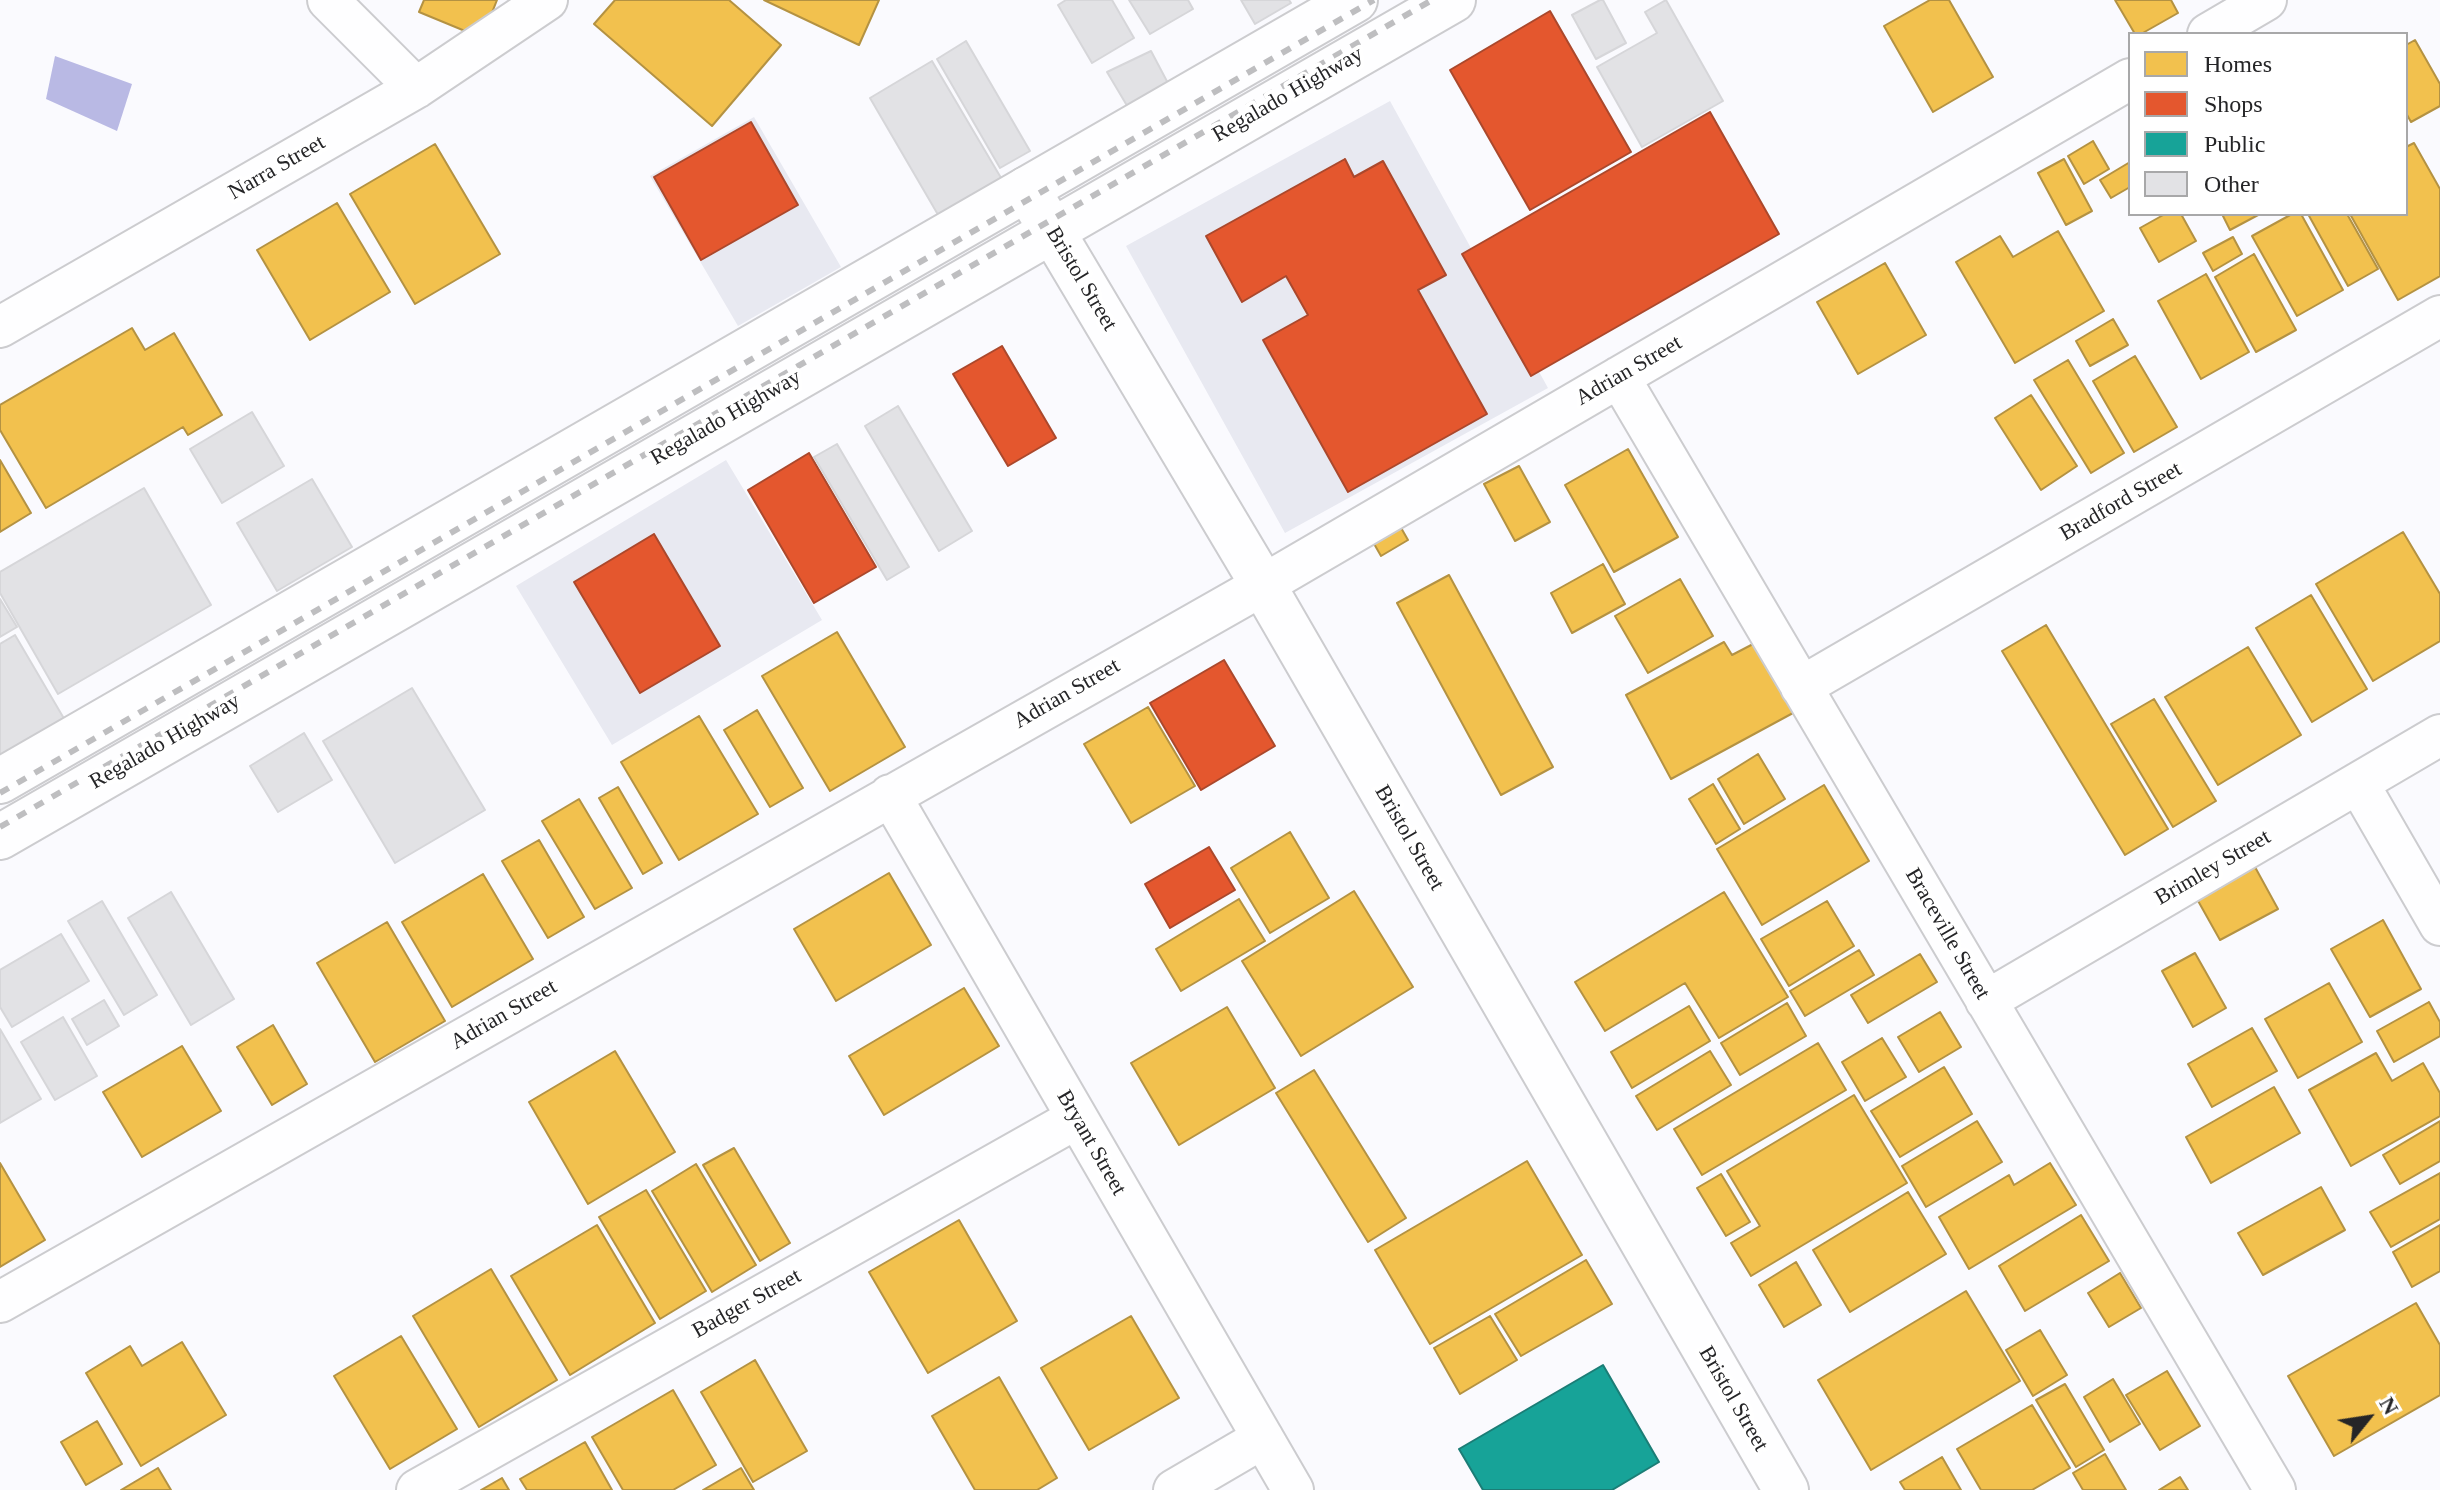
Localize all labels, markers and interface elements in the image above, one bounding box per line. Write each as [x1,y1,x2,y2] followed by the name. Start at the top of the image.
[2128,32,2408,216] legend
[1208,41,1368,149] street label: Regalado Highway
[2204,51,2272,77] text: Homes
[2204,91,2263,117] text: Shops
[224,130,330,206] street label: Narra Street
[2204,131,2265,157] text: Public
[2204,171,2259,197] text: Other
[1040,222,1122,336] street label: Bristol Street
[1571,330,1687,412] street label: Adrian Street
[646,364,806,472] street label: Regalado Highway
[2055,457,2187,547] street label: Bradford Street
[1009,653,1125,735] street label: Adrian Street
[85,688,245,796] street label: Regalado Highway
[1368,781,1450,895] street label: Bristol Street
[2151,824,2275,912] street label: Brimley Street
[1899,864,1995,1004] street label: Braceville Street
[446,974,562,1056] street label: Adrian Street
[1050,1086,1132,1200] street label: Bryant Street
[688,1263,806,1345] street label: Badger Street
[1692,1342,1774,1456] street label: Bristol Street
[2328,1378,2408,1458] north arrow
[2374,1393,2404,1419] text: N

